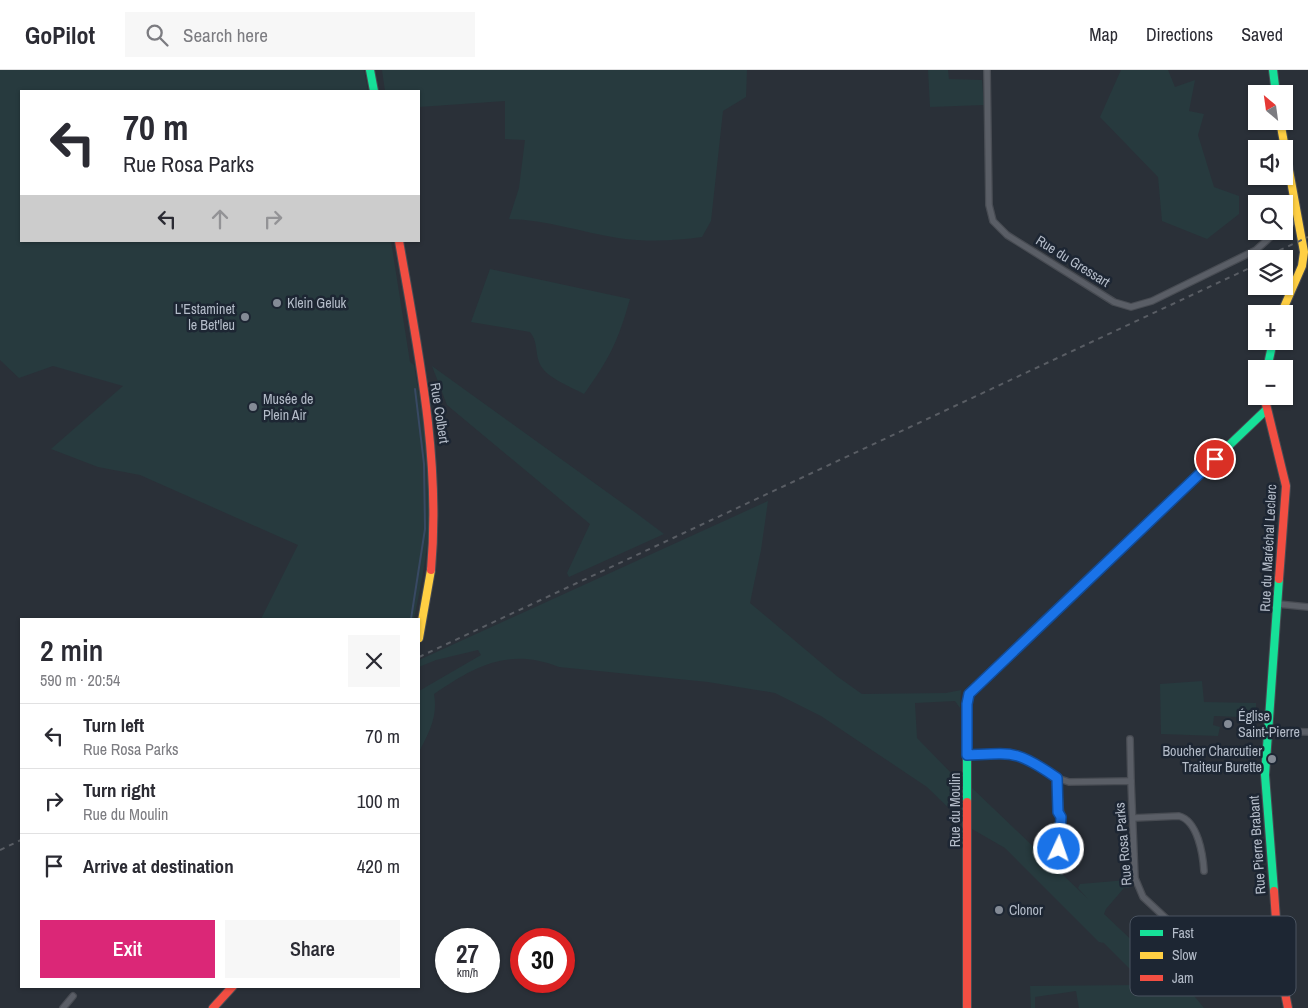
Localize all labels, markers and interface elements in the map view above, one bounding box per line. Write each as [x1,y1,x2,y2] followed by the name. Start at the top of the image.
[125,12,475,57] search box
[25,19,95,51] text: GoPilot
[143,21,171,49] icon: search
[183,22,268,48] text: Search here
[1089,22,1118,47] text: Map
[1146,22,1213,47] text: Directions
[1241,22,1283,47] text: Saved
[1248,85,1292,130] north arrow
[1248,85,1293,405] map controls
[123,104,188,151] text: 70 m
[40,110,105,175] icon: left
[1248,140,1293,185] button: sound
[123,149,254,179] text: Rue Rosa Parks
[1248,195,1293,240] button: search
[153,205,181,233] icon: left
[206,205,234,233] icon: ahead
[259,205,287,233] icon: right
[1033,231,1113,291] street label: Rue du Gressart
[1248,250,1293,295] button: layers
[287,294,347,312] place label: Klein Geluk
[271,297,283,309] marker: Klein Geluk
[175,300,235,334] place label: L'Estaminet le Bet'leu
[1248,305,1293,350] button: +
[239,311,251,323] marker: L'Estaminet le Bet'leu
[1248,360,1293,405] button: −
[426,381,454,445] street label: Rue Colbert
[263,390,313,424] place label: Musée de Plein Air
[247,401,259,413] marker: Musée de Plein Air
[1194,438,1236,480] pin
[1201,445,1229,473] icon: arrive
[1256,484,1280,612] street label: Rue du Maréchal Leclerc
[40,630,103,670] text: 2 min
[348,635,400,687] button: close
[40,669,120,691] text: 590 m · 20:54
[1238,707,1300,741] place label: Église Saint-Pierre
[83,712,144,738] text: Turn left
[1222,718,1234,730] marker: Église Saint-Pierre
[40,722,68,750] icon: left
[365,723,400,749] text: 70 m
[83,738,179,760] text: Rue Rosa Parks
[1162,742,1262,776] place label: Boucher Charcutier Traiteur Burette
[1266,753,1278,765] marker: Boucher Charcutier Traiteur Burette
[946,773,964,847] street label: Rue du Moulin
[83,777,155,803] text: Turn right
[40,787,68,815] icon: right
[357,788,400,814] text: 100 m
[1245,795,1269,895] street label: Rue Pierre Brabant
[1110,801,1136,886] street label: Rue Rosa Parks
[83,803,168,825] text: Rue du Moulin
[1032,822,1084,874] position arrow
[40,852,68,880] icon: arrive
[83,853,234,879] text: Arrive at destination
[357,853,400,879] text: 420 m
[1009,901,1043,919] place label: Clonor
[993,904,1005,916] marker: Clonor
[1130,916,1296,996] legend
[40,920,215,978] button: Exit
[225,920,400,978] button: Share
[1172,924,1194,942] text: Fast
[510,928,575,993] speed limit sign: 30
[456,937,479,971] text: 27
[1172,946,1198,964] text: Slow
[457,965,478,981] text: km/h
[1172,969,1194,987] text: Jam

